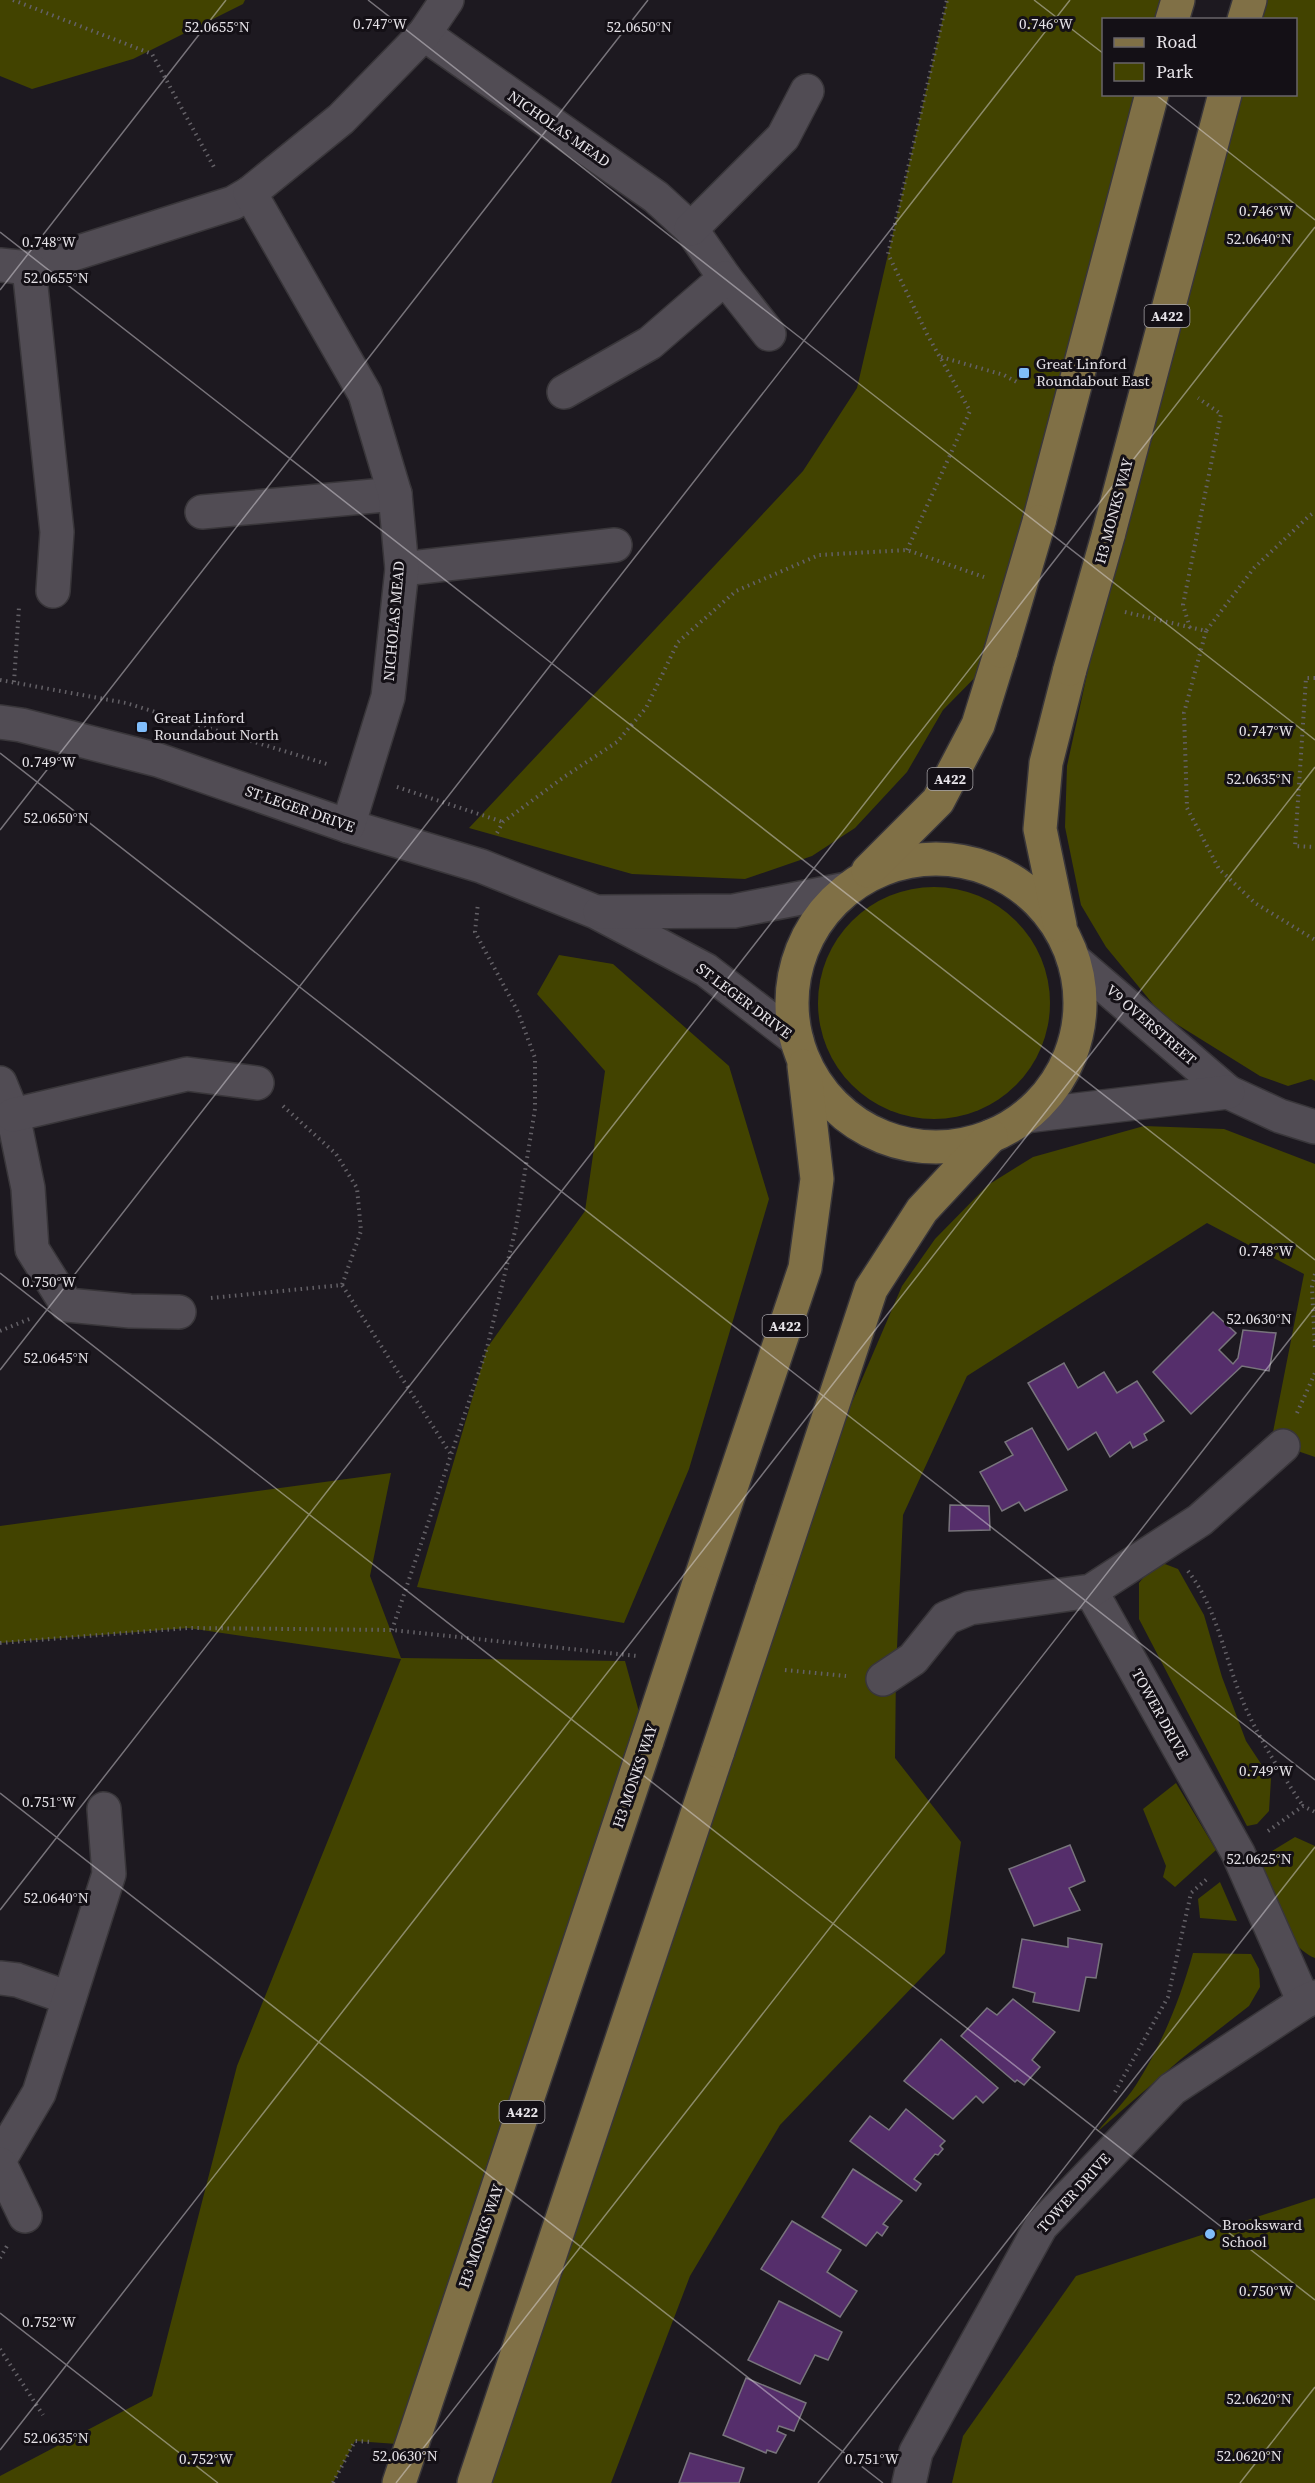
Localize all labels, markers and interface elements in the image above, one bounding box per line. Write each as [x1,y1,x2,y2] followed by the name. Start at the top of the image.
[353,13,407,34] text: 0.747°W
[1019,13,1073,34] text: 0.746°W
[184,16,250,37] text: 52.0655°N
[606,16,672,37] text: 52.0650°N
[1102,18,1297,96] legend
[1156,29,1197,54] text: Road
[1156,59,1193,84] text: Park
[504,85,615,172] street label: NICHOLAS MEAD
[1239,200,1293,221] text: 0.746°W
[1226,228,1292,249] text: 52.0640°N
[22,231,76,252] text: 0.748°W
[23,267,89,288] text: 52.0655°N
[1144,305,1190,327] road number: A422
[1036,353,1150,391] place label: Great Linford Roundabout East
[1017,366,1031,380] marker: Great Linford Roundabout East
[1089,455,1138,566] street label: H3 MONKS WAY
[378,560,409,682] street label: NICHOLAS MEAD
[154,707,279,745] place label: Great Linford Roundabout North
[135,720,149,734] marker: Great Linford Roundabout North
[1239,720,1293,741] text: 0.747°W
[22,751,76,772] text: 0.749°W
[928,768,972,790] road number: A422
[1226,768,1292,789] text: 52.0635°N
[243,780,358,837] street label: ST LEGER DRIVE
[23,807,89,828] text: 52.0650°N
[692,958,796,1043] street label: ST LEGER DRIVE
[1102,979,1201,1070] street label: V9 OVERSTREET
[1239,1240,1293,1261] text: 0.748°W
[22,1271,76,1292] text: 0.750°W
[1226,1308,1292,1329] text: 52.0630°N
[762,1315,808,1337] road number: A422
[23,1347,89,1368] text: 52.0645°N
[1127,1665,1194,1763] street label: TOWER DRIVE
[607,1721,662,1831] street label: H3 MONKS WAY
[1239,1760,1293,1781] text: 0.749°W
[22,1791,76,1812] text: 0.751°W
[1226,1848,1292,1869] text: 52.0625°N
[23,1887,89,1908] text: 52.0640°N
[500,2101,544,2123] road number: A422
[1032,2148,1115,2237] street label: TOWER DRIVE
[453,2181,508,2291] street label: H3 MONKS WAY
[1222,2214,1302,2252] place label: Brooksward School
[1203,2227,1217,2241] marker: Brooksward School
[1239,2280,1293,2301] text: 0.750°W
[22,2311,76,2332] text: 0.752°W
[1226,2388,1292,2409] text: 52.0620°N
[23,2427,89,2448] text: 52.0635°N
[372,2445,438,2466] text: 52.0630°N
[1216,2445,1282,2466] text: 52.0620°N
[179,2448,233,2469] text: 0.752°W
[845,2448,899,2469] text: 0.751°W

